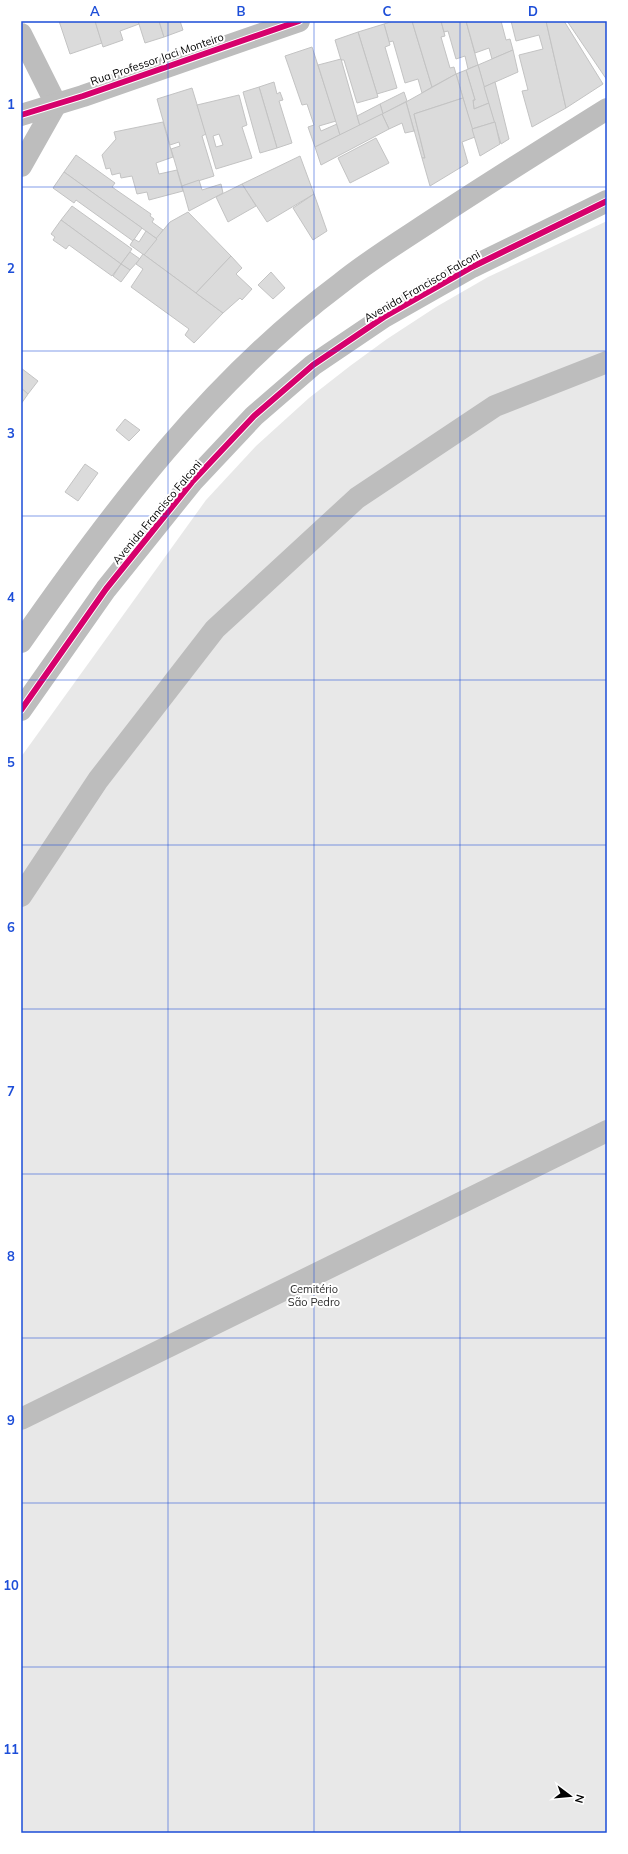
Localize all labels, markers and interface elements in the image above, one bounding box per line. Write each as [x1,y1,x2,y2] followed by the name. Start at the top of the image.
[90,3,100,19] text: A
[237,3,246,19] text: B
[383,3,392,19] text: C
[528,3,538,19] text: D
[88,30,226,88] street label: Rua Professor Jaci Monteiro
[7,96,15,112] text: 1
[362,247,482,325] street label: Avenida Francisco Falconi
[7,260,15,276] text: 2
[7,425,15,441] text: 3
[109,457,205,567] street label: Avenida Francisco Falconi
[7,589,15,605] text: 4
[7,754,15,770] text: 5
[7,919,15,935] text: 6
[7,1083,15,1099] text: 7
[7,1248,15,1264] text: 8
[288,1282,340,1309] park label: Cemitério São Pedro
[7,1412,15,1428] text: 9
[3,1577,19,1593] text: 10
[3,1741,19,1757] text: 11
[550,1776,590,1816] north arrow
[572,1793,587,1805] text: N

